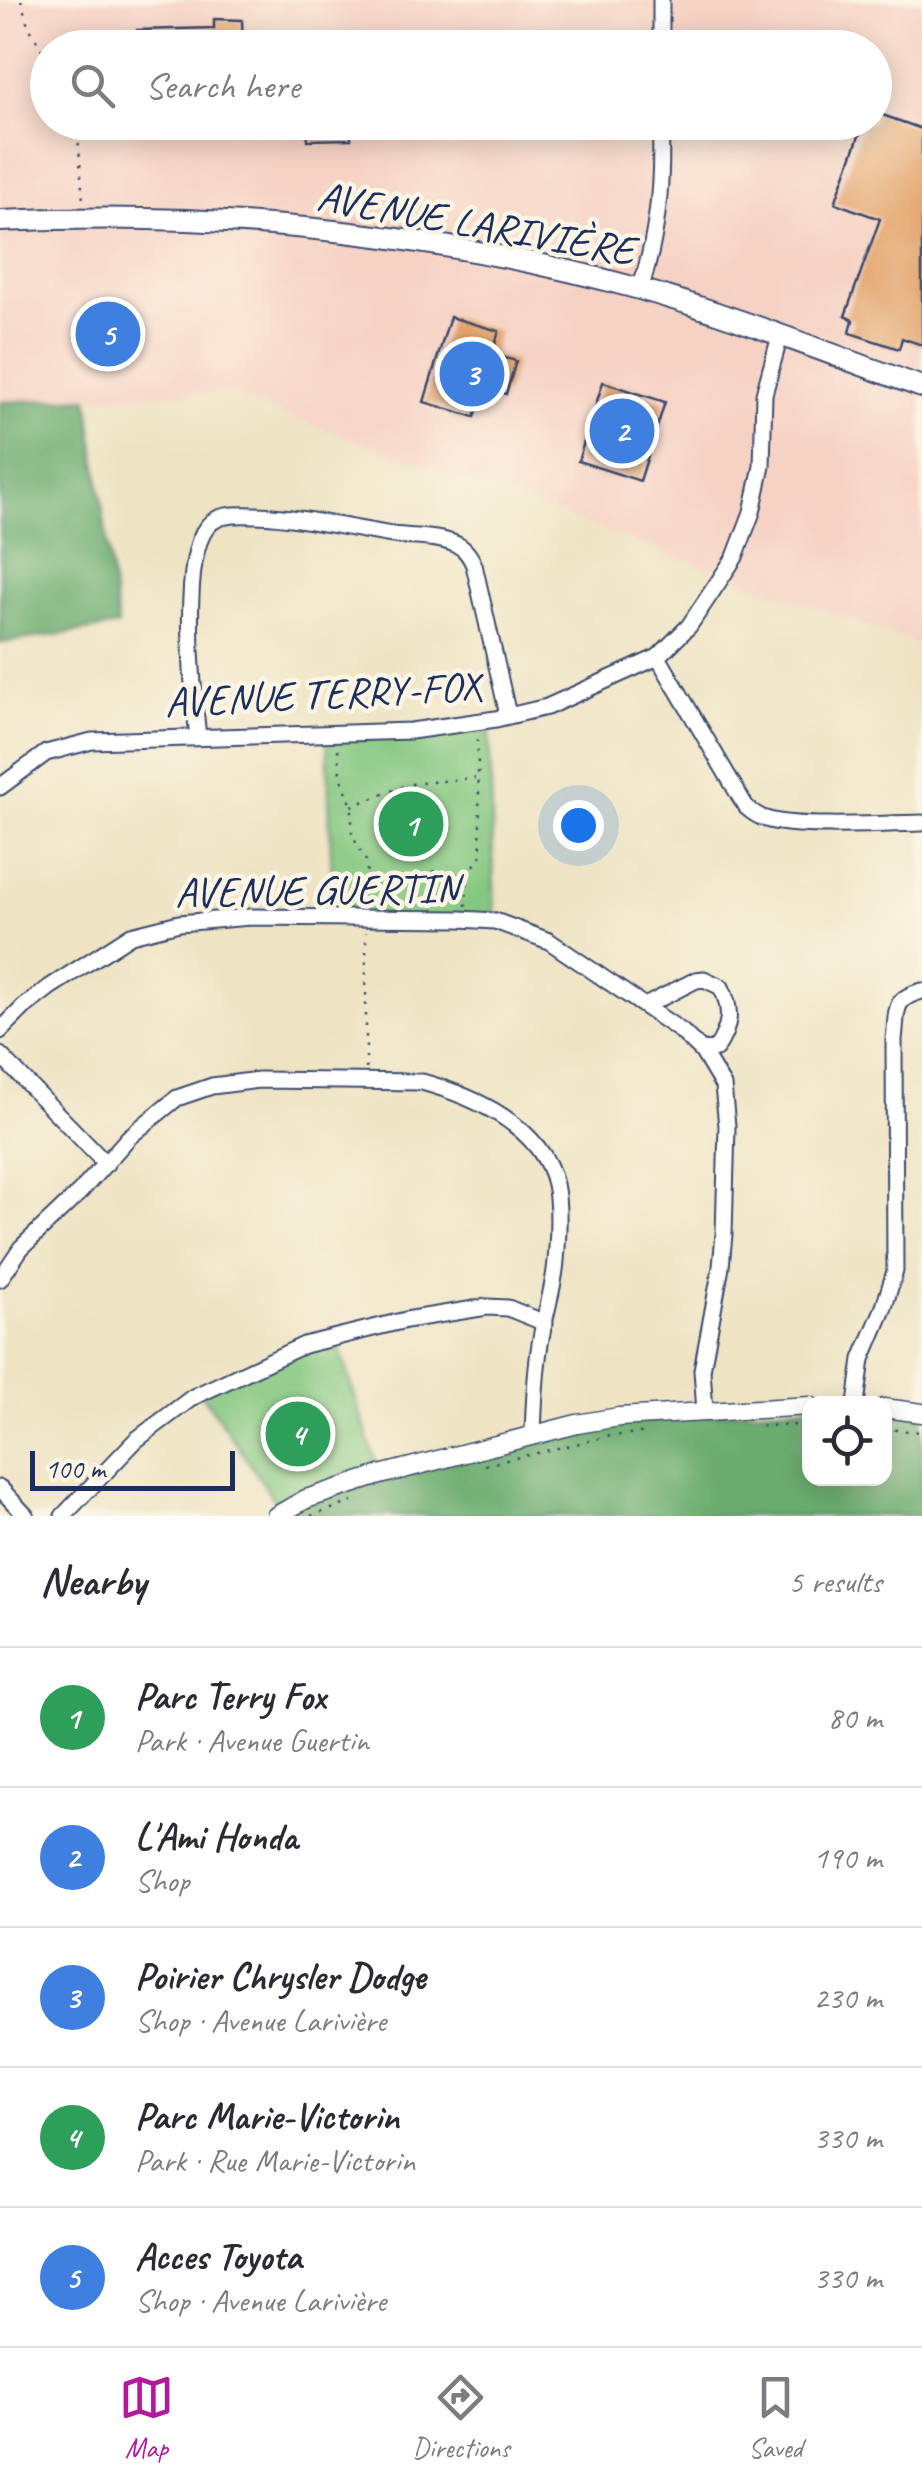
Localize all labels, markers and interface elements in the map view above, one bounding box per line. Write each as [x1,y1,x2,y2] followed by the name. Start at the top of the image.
[30,30,892,140] search box
[65,58,120,113] icon: search
[145,62,300,109] text: Search here
[313,170,643,278] street label: AVENUE LARIVIÈRE
[76,296,140,372] pin: 5
[440,336,504,412] pin: 3
[590,394,654,468] pin: 2
[163,660,487,729] street label: AVENUE TERRY-FOX
[378,786,444,862] pin: 1
[553,800,604,851] your location
[175,861,466,919] street label: AVENUE GUERTIN
[266,1396,330,1472] pin: 4
[802,1396,892,1486] map controls
[802,1396,892,1486] button: locate
[30,1446,235,1490] scale bar
[45,1451,105,1486] text: 100 m
[40,1555,146,1608] text: Nearby
[788,1561,882,1602] text: 5 results
[135,1673,325,1720] text: Parc Terry Fox
[65,1697,80,1738] text: 1
[828,1697,882,1738] text: 80 m
[135,1720,369,1761] text: Park · Avenue Guertin
[135,1813,298,1860] text: L'Ami Honda
[65,1837,80,1878] text: 2
[813,1837,882,1878] text: 190 m
[135,1860,189,1901] text: Shop
[135,1953,425,2000] text: Poirier Chrysler Dodge
[65,1977,80,2018] text: 3
[813,1977,882,2018] text: 230 m
[135,2000,386,2041] text: Shop · Avenue Larivière
[135,2093,399,2140] text: Parc Marie-Victorin
[65,2117,80,2158] text: 4
[813,2117,882,2158] text: 330 m
[135,2140,415,2181] text: Park · Rue Marie-Victorin
[135,2233,301,2280] text: Acces Toyota
[66,2257,79,2298] text: 5
[813,2257,882,2298] text: 330 m
[135,2280,386,2321] text: Shop · Avenue Larivière
[119,2370,174,2465] tab: Map
[412,2370,510,2465] tab: Directions
[748,2370,803,2465] tab: Saved

